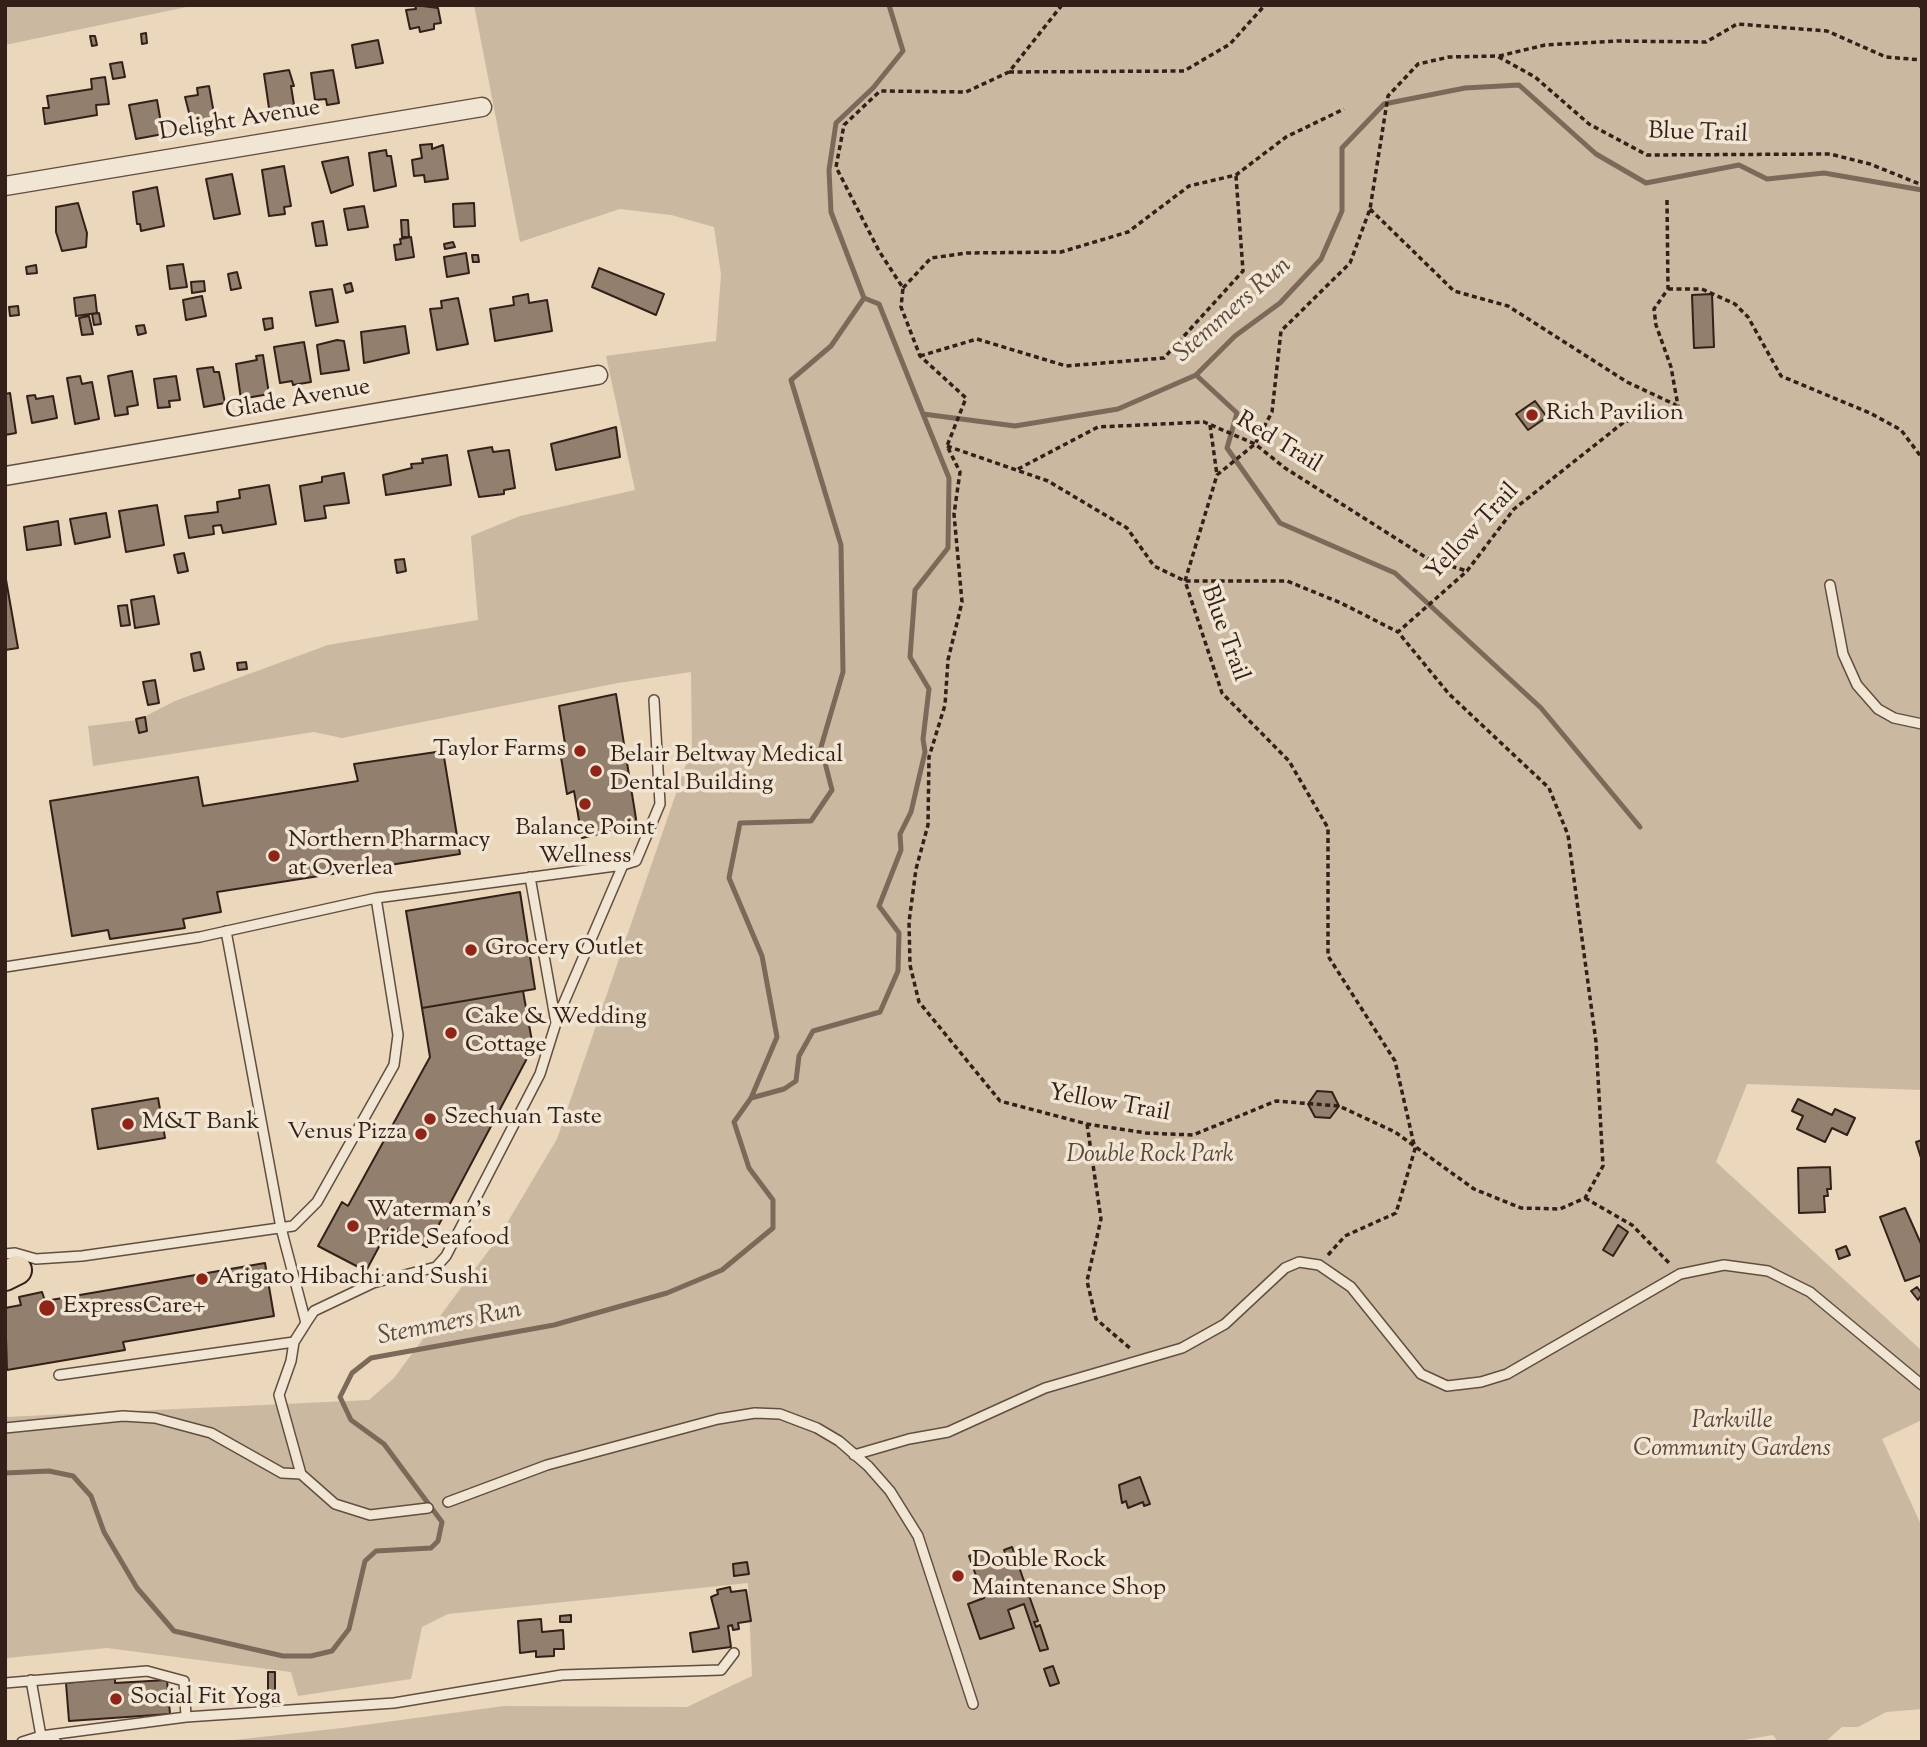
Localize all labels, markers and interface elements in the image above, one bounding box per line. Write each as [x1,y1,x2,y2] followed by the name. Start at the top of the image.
[157,95,323,149] street label: Delight Avenue
[1648,119,1748,151] street label: Blue Trail
[1169,251,1299,371] water label: Stemmers Run
[223,374,373,428] street label: Glade Avenue
[1546,401,1684,429] place label: Rich Pavilion
[1230,407,1326,481] street label: Red Trail
[1524,407,1540,423] marker: Rich Pavilion
[1422,478,1526,588] street label: Yellow Trail
[1192,582,1254,686] street label: Blue Trail
[433,737,566,765] place label: Taylor Farms
[572,743,588,759] marker: Taylor Farms
[610,743,843,799] place label: Belair Beltway Medical Dental Building
[588,763,604,779] marker: Belair Beltway Medical Dental Building
[577,796,593,812] marker: Balance Point Wellness
[515,816,655,872] place label: Balance Point Wellness
[288,828,491,884] place label: Northern Pharmacy at Overlea
[266,848,282,864] marker: Northern Pharmacy at Overlea
[485,936,643,964] place label: Grocery Outlet
[463,942,479,958] marker: Grocery Outlet
[465,1005,647,1061] place label: Cake & Wedding Cottage
[443,1025,459,1041] marker: Cake & Wedding Cottage
[1046,1080,1172,1130] street label: Yellow Trail
[444,1105,602,1133] place label: Szechuan Taste
[142,1110,260,1138] place label: M&T Bank
[422,1111,438,1127] marker: Szechuan Taste
[120,1116,136,1132] marker: M&T Bank
[287,1120,407,1148] place label: Venus Pizza
[413,1126,429,1142] marker: Venus Pizza
[1066,1143,1234,1171] park label: Double Rock Park
[367,1198,510,1254] place label: Waterman’s Pride Seafood
[345,1218,361,1234] marker: Waterman’s Pride Seafood
[216,1265,488,1293] place label: Arigato Hibachi and Sushi
[194,1271,210,1287] marker: Arigato Hibachi and Sushi
[63,1294,205,1322] place label: ExpressCare+
[375,1296,525,1354] water label: Stemmers Run
[37,1298,57,1318] marker: ExpressCare+
[1633,1409,1831,1465] park label: Parkville Community Gardens
[972,1548,1166,1604] place label: Double Rock Maintenance Shop
[950,1568,966,1584] marker: Double Rock Maintenance Shop
[130,1685,282,1713] place label: Social Fit Yoga
[108,1691,124,1707] marker: Social Fit Yoga

